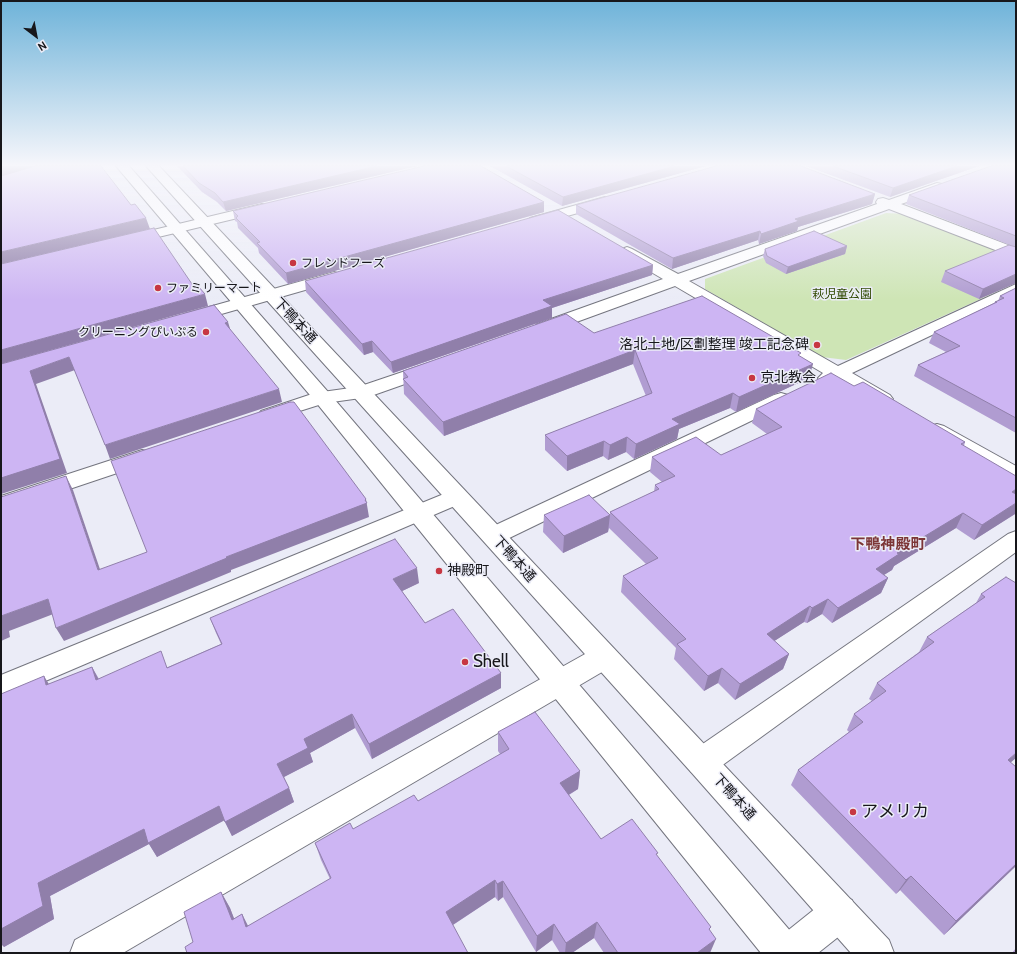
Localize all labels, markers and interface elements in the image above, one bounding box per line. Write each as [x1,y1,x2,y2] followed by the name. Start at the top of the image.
[16,16,56,56] north arrow
[35,38,49,54] text: N
[301,256,385,270] place label: フレンドフーズ
[288,258,298,268] marker: フレンドフーズ
[166,281,262,295] place label: ファミリーマート
[153,283,163,293] marker: ファミリーマート
[812,287,872,301] park label: 萩児童公園
[270,295,320,347] street label: 下鴨本通
[78,325,198,339] place label: クリーニングぴいぷる
[201,327,211,337] marker: クリーニングぴいぷる
[619,337,809,353] place label: 洛北土地/区劃整理 竣工記念碑
[812,340,822,350] marker: 洛北土地/区劃整理 竣工記念碑
[760,370,816,386] place label: 京北教会
[747,373,757,383] marker: 京北教会
[489,533,539,585] street label: 下鴨本通
[851,536,925,554] district label: 下鴨神殿町
[447,563,489,579] place label: 神殿町
[434,566,444,576] marker: 神殿町
[473,652,509,672] place label: Shell
[460,657,470,667] marker: Shell
[709,771,759,823] street label: 下鴨本通
[861,802,929,822] place label: アメリカ
[848,807,858,817] marker: アメリカ

